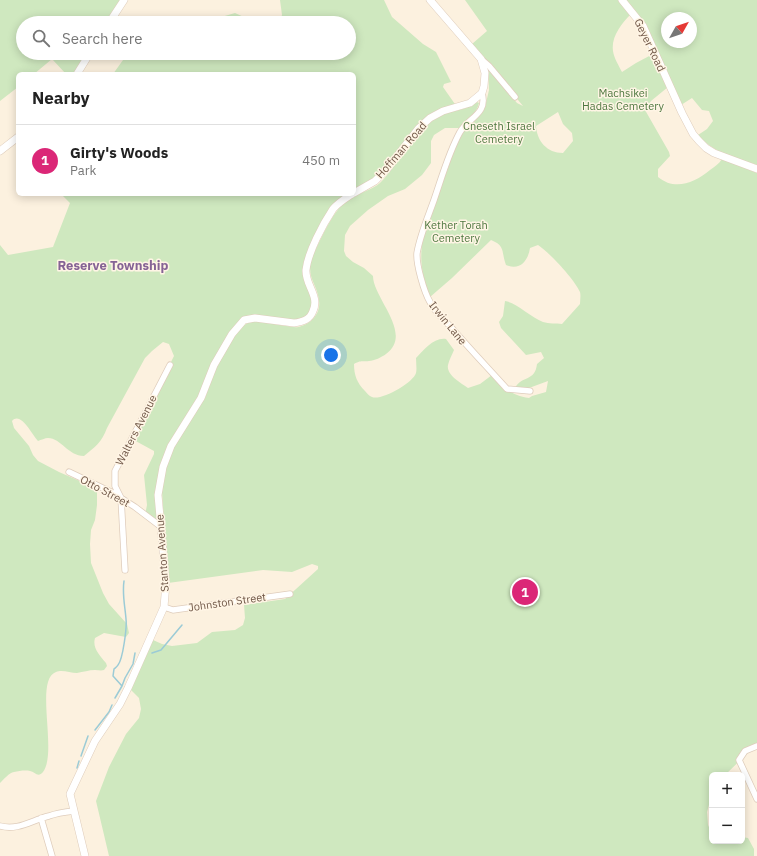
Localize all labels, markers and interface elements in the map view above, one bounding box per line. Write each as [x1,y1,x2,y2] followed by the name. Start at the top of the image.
[661,12,697,48] north arrow
[16,16,356,60] search box
[631,16,669,74] street label: Geyer Road
[30,27,52,49] icon: search
[62,29,142,48] text: Search here
[582,86,664,113] park label: Machsikei Hadas Cemetery
[32,87,90,109] text: Nearby
[373,119,429,181] street label: Hoffman Road
[463,119,535,146] park label: Cneseth Israel Cemetery
[70,143,168,162] text: Girty's Woods
[41,152,49,169] text: 1
[302,152,340,169] text: 450 m
[70,162,96,179] text: Park
[424,218,488,245] park label: Kether Torah Cemetery
[58,257,169,274] district label: Reserve Township
[426,298,470,348] street label: Irwin Lane
[321,345,341,365] your location
[112,392,160,468] street label: Walters Avenue
[78,472,132,510] street label: Otto Street
[152,514,172,592] street label: Stanton Avenue
[512,577,538,607] pin: 1
[187,590,267,614] street label: Johnston Street
[709,772,745,844] map controls
[709,772,745,808] button: +
[709,808,745,844] button: −

